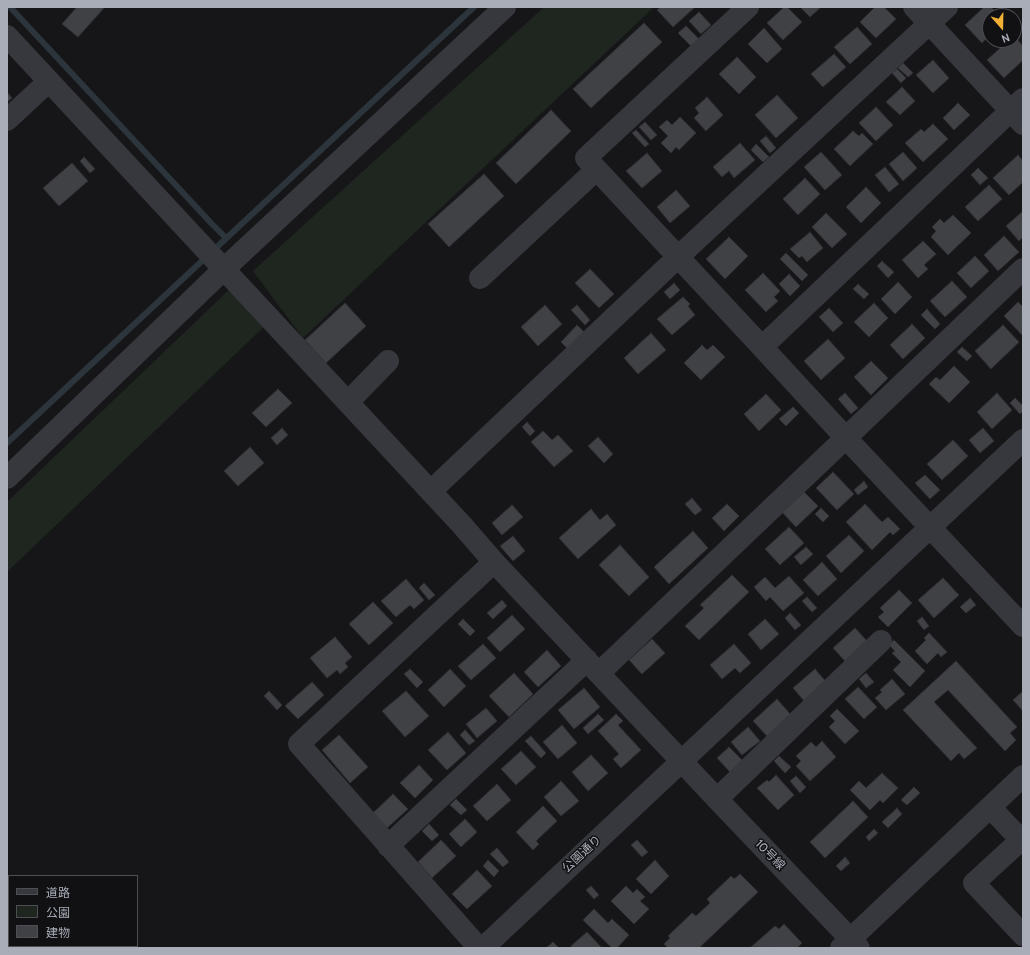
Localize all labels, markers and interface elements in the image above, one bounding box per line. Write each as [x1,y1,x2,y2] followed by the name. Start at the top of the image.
[982,8,1022,48] north arrow
[1000,30,1012,46] text: N
[560,832,604,876] street label: 公園通り
[752,837,788,873] street label: 10号線
[8,875,138,947] legend
[46,885,70,900] text: 道路
[46,905,70,920] text: 公園
[46,925,70,940] text: 建物

